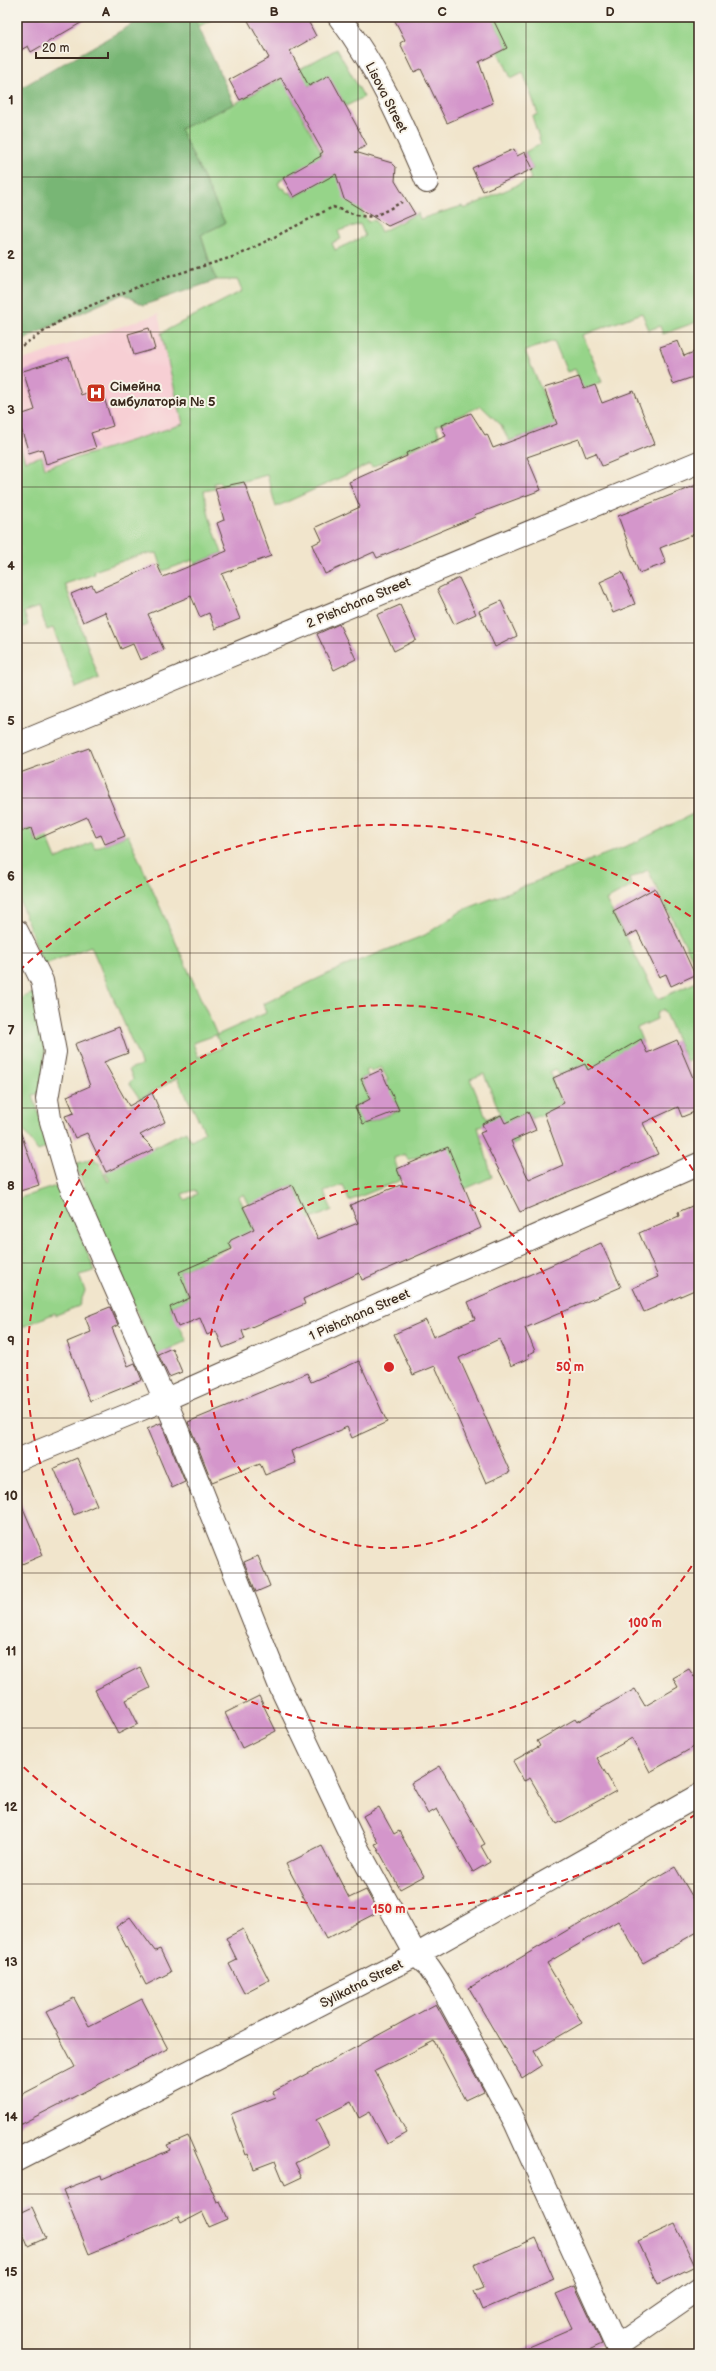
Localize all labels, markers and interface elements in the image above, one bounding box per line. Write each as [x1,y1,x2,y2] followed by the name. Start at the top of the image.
[101,4,110,20] text: A
[269,4,279,20] text: B
[437,4,447,20] text: C
[605,4,615,20] text: D
[36,34,108,60] scale bar
[42,41,69,56] text: 20 m
[362,60,411,135] street label: Lisova Street
[8,92,14,108] text: 1
[7,247,15,263] text: 2
[110,379,216,410] place label: Сімейна амбулаторія № 5
[85,382,107,404] hospital icon: Сімейна амбулаторія № 5
[7,402,15,418] text: 3
[7,558,15,574] text: 4
[304,574,413,632] street label: 2 Pishchana Street
[7,713,15,729] text: 5
[7,868,15,884] text: 6
[7,1023,15,1039] text: 7
[7,1178,15,1194] text: 8
[307,1286,412,1344] street label: 1 Pishchana Street
[7,1333,15,1349] text: 9
[382,1360,396,1374] centre of rings
[556,1360,584,1375] text: 50 m
[4,1488,18,1504] text: 10
[628,1616,662,1631] text: 100 m
[6,1643,16,1659] text: 11
[4,1799,18,1815] text: 12
[373,1902,405,1917] text: 150 m
[4,1954,18,1970] text: 13
[317,1956,406,2012] street label: Sylikatna Street
[4,2109,18,2125] text: 14
[5,2264,18,2280] text: 15

